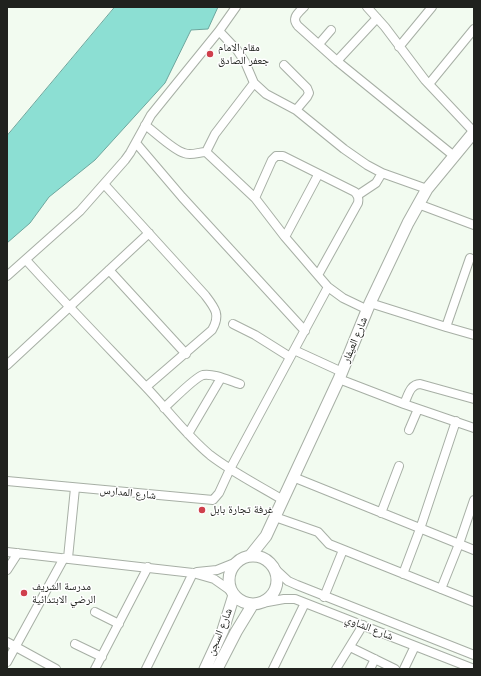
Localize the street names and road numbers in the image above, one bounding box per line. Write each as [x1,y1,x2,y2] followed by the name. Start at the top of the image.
[339,315,371,365] street label: شارع العيفار
[99,483,157,503] street label: شارع المدارس
[205,606,235,658] street label: شارع السجن
[343,613,395,643] street label: شارع الشاوي

